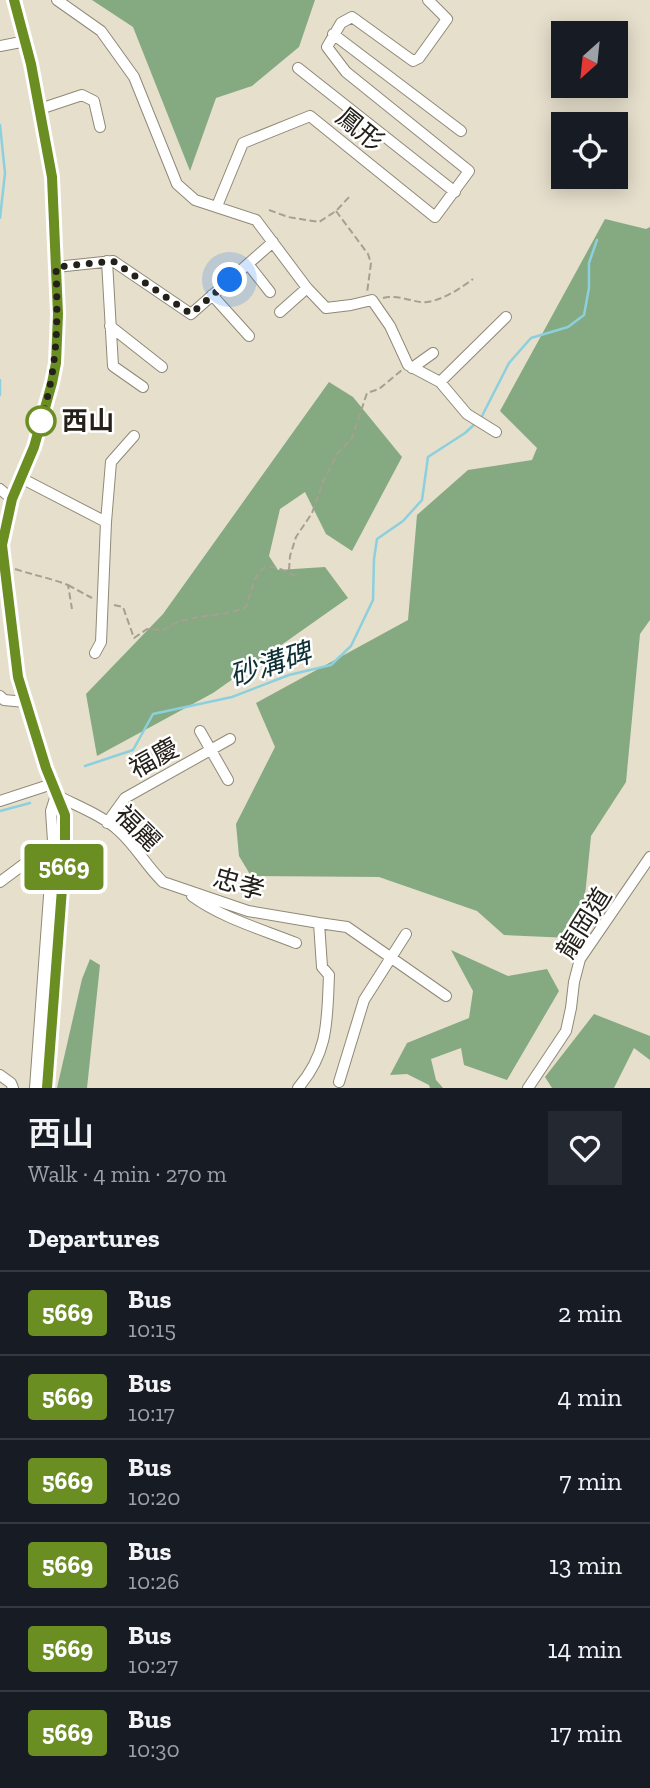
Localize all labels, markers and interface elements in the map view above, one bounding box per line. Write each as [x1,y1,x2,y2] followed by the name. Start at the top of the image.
[551,21,628,98] north arrow
[551,21,628,189] map controls
[330,100,390,158] street label: 鳳形
[551,112,628,189] button: locate
[212,262,247,297] your location
[62,405,114,437] place label: 西山
[26,406,56,436] marker: 西山
[225,635,319,693] water label: 砂溝碑
[123,731,185,785] street label: 福慶
[108,798,168,858] street label: 福麗
[15,844,113,890] line badge: 5669
[38,852,90,881] text: 5669
[210,861,268,907] street label: 忠孝
[550,881,618,965] street label: 龍岡道
[548,1111,622,1185] button: heart
[28,1114,94,1153] text: 西山
[28,1160,227,1188] text: Walk · 4 min · 270 m
[28,1222,160,1254] text: Departures
[128,1283,171,1315] text: Bus
[558,1297,622,1329] text: 2 min
[42,1298,93,1327] text: 5669
[128,1315,176,1343] text: 10:15
[128,1367,171,1399] text: Bus
[557,1381,622,1413] text: 4 min
[42,1382,93,1411] text: 5669
[128,1399,175,1427] text: 10:17
[128,1451,171,1483] text: Bus
[559,1465,622,1497] text: 7 min
[42,1466,93,1495] text: 5669
[128,1483,180,1511] text: 10:20
[128,1535,171,1567] text: Bus
[549,1549,622,1581] text: 13 min
[42,1550,93,1579] text: 5669
[128,1567,179,1595] text: 10:26
[128,1619,171,1651] text: Bus
[547,1633,622,1665] text: 14 min
[42,1634,93,1663] text: 5669
[128,1651,178,1679] text: 10:27
[128,1703,171,1735] text: Bus
[550,1717,622,1749] text: 17 min
[42,1718,93,1747] text: 5669
[128,1735,180,1763] text: 10:30

